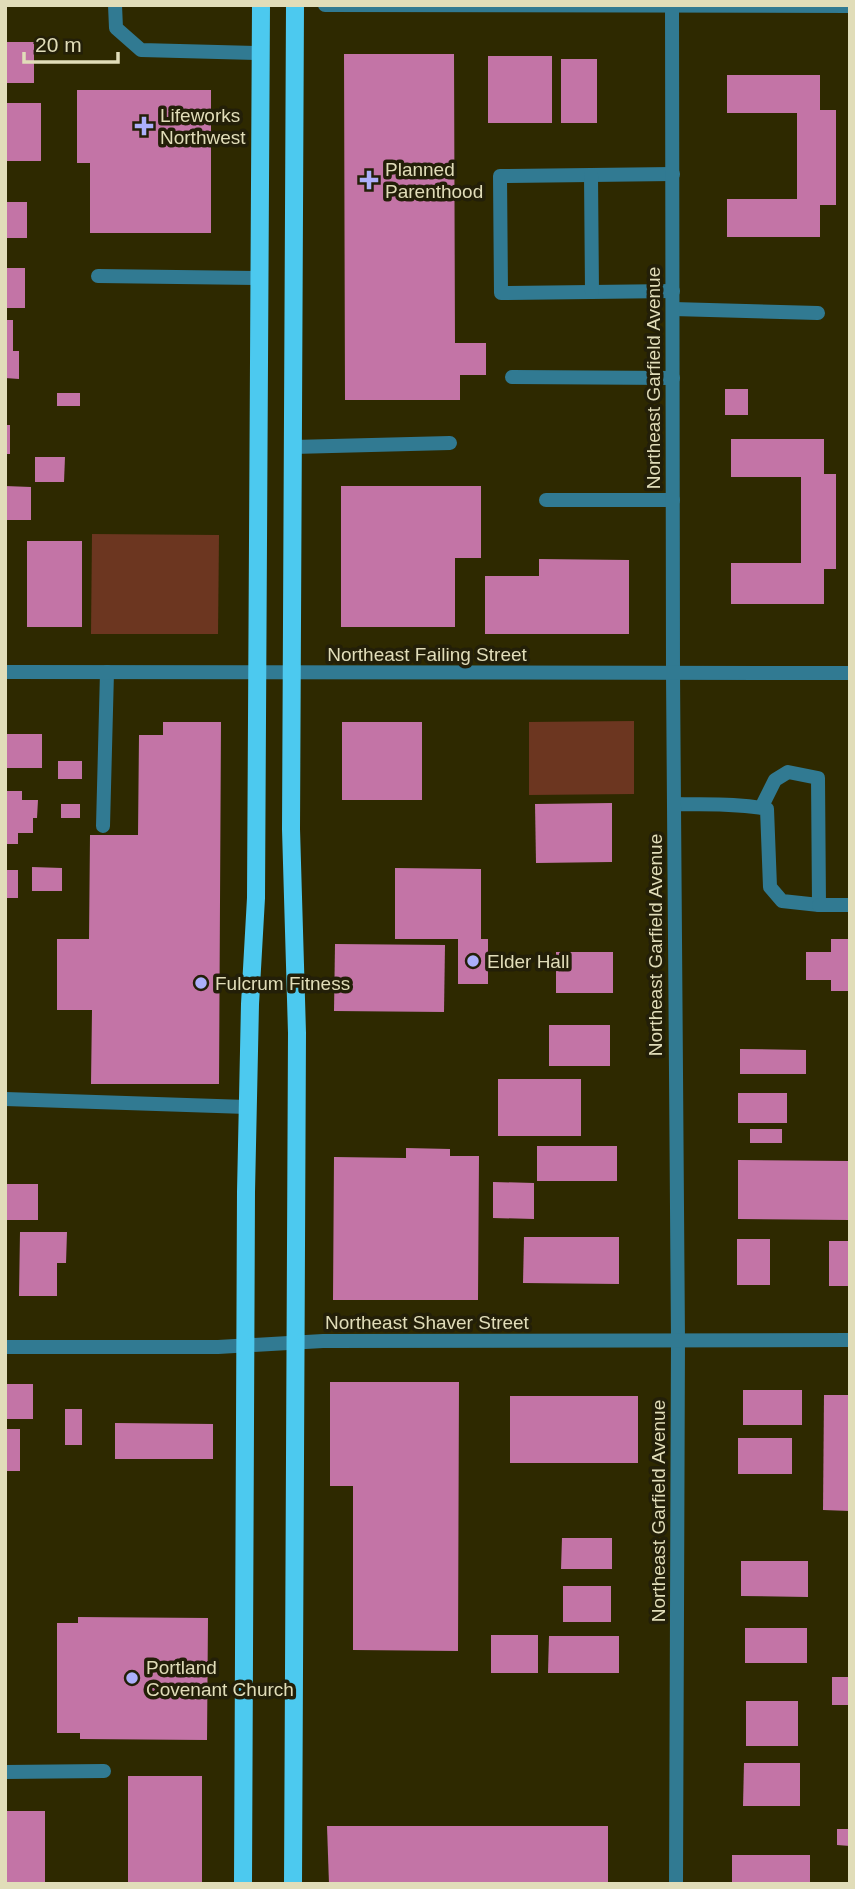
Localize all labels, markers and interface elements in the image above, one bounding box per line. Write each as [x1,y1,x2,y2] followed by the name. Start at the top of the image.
[24,21,119,65] scale bar
[35,33,82,56] text: 20 m
[160,105,246,148] place label: Lifeworks Northwest
[134,116,154,136] marker: Lifeworks Northwest
[385,159,483,202] place label: Planned Parenthood
[359,170,379,190] marker: Planned Parenthood
[643,267,664,489] street label: Northeast Garfield Avenue
[327,644,528,665] street label: Northeast Failing Street
[645,834,666,1056] street label: Northeast Garfield Avenue
[487,951,569,972] place label: Elder Hall
[465,953,481,969] marker: Elder Hall
[215,973,350,994] place label: Fulcrum Fitness
[193,975,209,991] marker: Fulcrum Fitness
[325,1312,530,1333] street label: Northeast Shaver Street
[648,1400,669,1622] street label: Northeast Garfield Avenue
[146,1657,294,1700] place label: Portland Covenant Church
[124,1670,140,1686] marker: Portland Covenant Church

